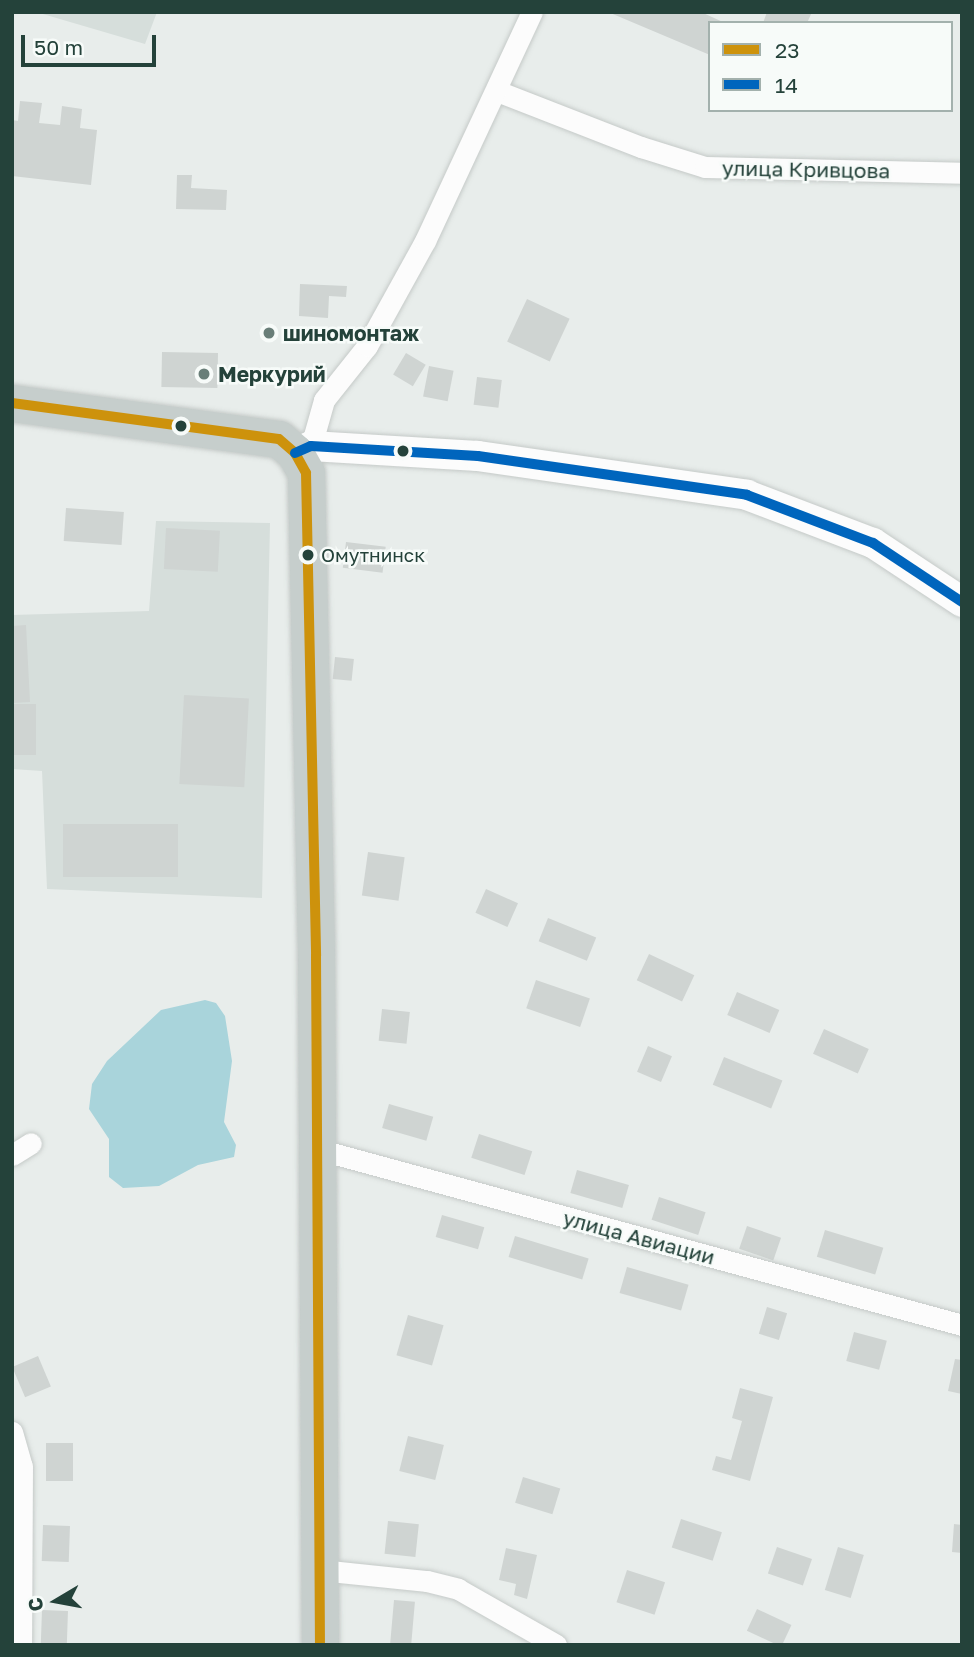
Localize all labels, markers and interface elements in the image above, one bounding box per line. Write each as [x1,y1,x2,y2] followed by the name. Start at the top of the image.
[24,21,159,65] scale bar
[708,21,953,112] legend
[34,34,83,60] text: 50 m
[775,37,799,63] text: 23
[775,72,798,98] text: 14
[722,155,890,183] street label: улица Кривцова
[283,320,419,346] place label: шиномонтаж
[261,325,277,341] marker: шиномонтаж
[218,361,326,387] place label: Меркурий
[196,366,212,382] marker: Меркурий
[174,419,188,433] unlabelled marker
[396,444,410,458] unlabelled marker
[321,544,425,566] place label: Омутнинск
[301,548,315,562] marker: Омутнинск
[560,1205,718,1269] street label: улица Авиации
[21,1566,91,1636] north arrow
[22,1596,47,1613] text: С

